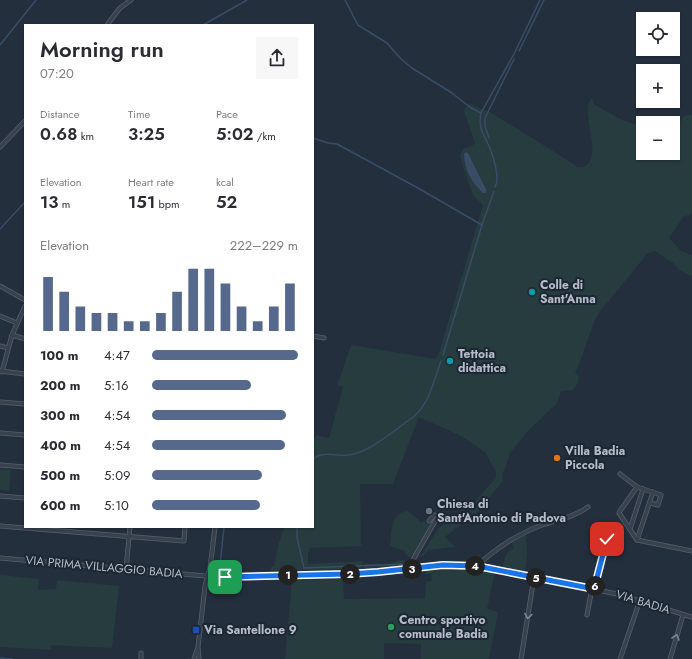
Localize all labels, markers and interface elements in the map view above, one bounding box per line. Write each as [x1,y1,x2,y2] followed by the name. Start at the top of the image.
[636,12,680,160] map controls
[636,12,680,56] button: locate
[40,33,164,65] text: Morning run
[256,37,298,79] button: share
[40,64,74,83] text: 07:20
[636,64,680,108] button: +
[40,106,79,122] text: Distance
[128,106,150,122] text: Time
[216,106,238,122] text: Pace
[636,116,680,160] button: −
[40,122,77,146] text: 0.68
[128,122,165,146] text: 3:25
[216,122,254,146] text: 5:02
[77,128,94,144] text: km
[254,128,276,144] text: /km
[40,174,82,190] text: Elevation
[128,174,174,190] text: Heart rate
[216,174,234,190] text: kcal
[40,190,59,214] text: 13
[128,190,155,214] text: 151
[216,190,237,214] text: 52
[59,196,70,212] text: m
[155,196,180,212] text: bpm
[40,236,89,255] text: Elevation
[230,236,298,255] text: 222–229 m
[540,276,596,308] place label: Colle di Sant'Anna
[527,287,537,297] marker: Colle di Sant'Anna
[458,345,506,377] place label: Tettoia didattica
[40,346,78,365] text: 100 m
[104,346,130,365] text: 4:47
[445,356,455,366] marker: Tettoia didattica
[40,376,80,395] text: 200 m
[104,376,129,395] text: 5:16
[40,406,80,425] text: 300 m
[104,406,130,425] text: 4:54
[40,436,81,455] text: 400 m
[104,436,130,455] text: 4:54
[564,442,625,474] place label: Villa Badia Piccola
[552,453,562,463] marker: Villa Badia Piccola
[40,466,80,485] text: 500 m
[104,466,131,485] text: 5:09
[437,495,566,527] place label: Chiesa di Sant'Antonio di Padova
[40,496,80,515] text: 600 m
[104,496,129,515] text: 5:10
[424,506,434,516] marker: Chiesa di Sant'Antonio di Padova
[590,522,624,556] pin
[596,528,618,550] icon: check
[25,551,183,583] street label: VIA PRIMA VILLAGGIO BADIA
[465,556,485,576] pin: 4
[471,558,479,574] text: 4
[402,559,422,579] pin: 3
[208,560,242,594] pin
[409,561,415,577] text: 3
[340,564,360,584] pin: 2
[278,565,298,585] pin: 1
[214,566,236,588] icon: arrive
[346,566,354,582] text: 2
[285,567,291,583] text: 1
[526,568,546,588] pin: 5
[532,570,540,586] text: 5
[585,576,605,596] pin: 6
[591,578,599,594] text: 6
[614,585,672,619] street label: VIA BADIA
[399,611,487,643] place label: Centro sportivo comunale Badia
[524,613,533,619] one-way arrow
[203,621,297,639] place label: Via Santellone 9
[386,622,396,632] marker: Centro sportivo comunale Badia
[191,625,201,635] marker: Via Santellone 9
[671,634,680,641] one-way arrow

